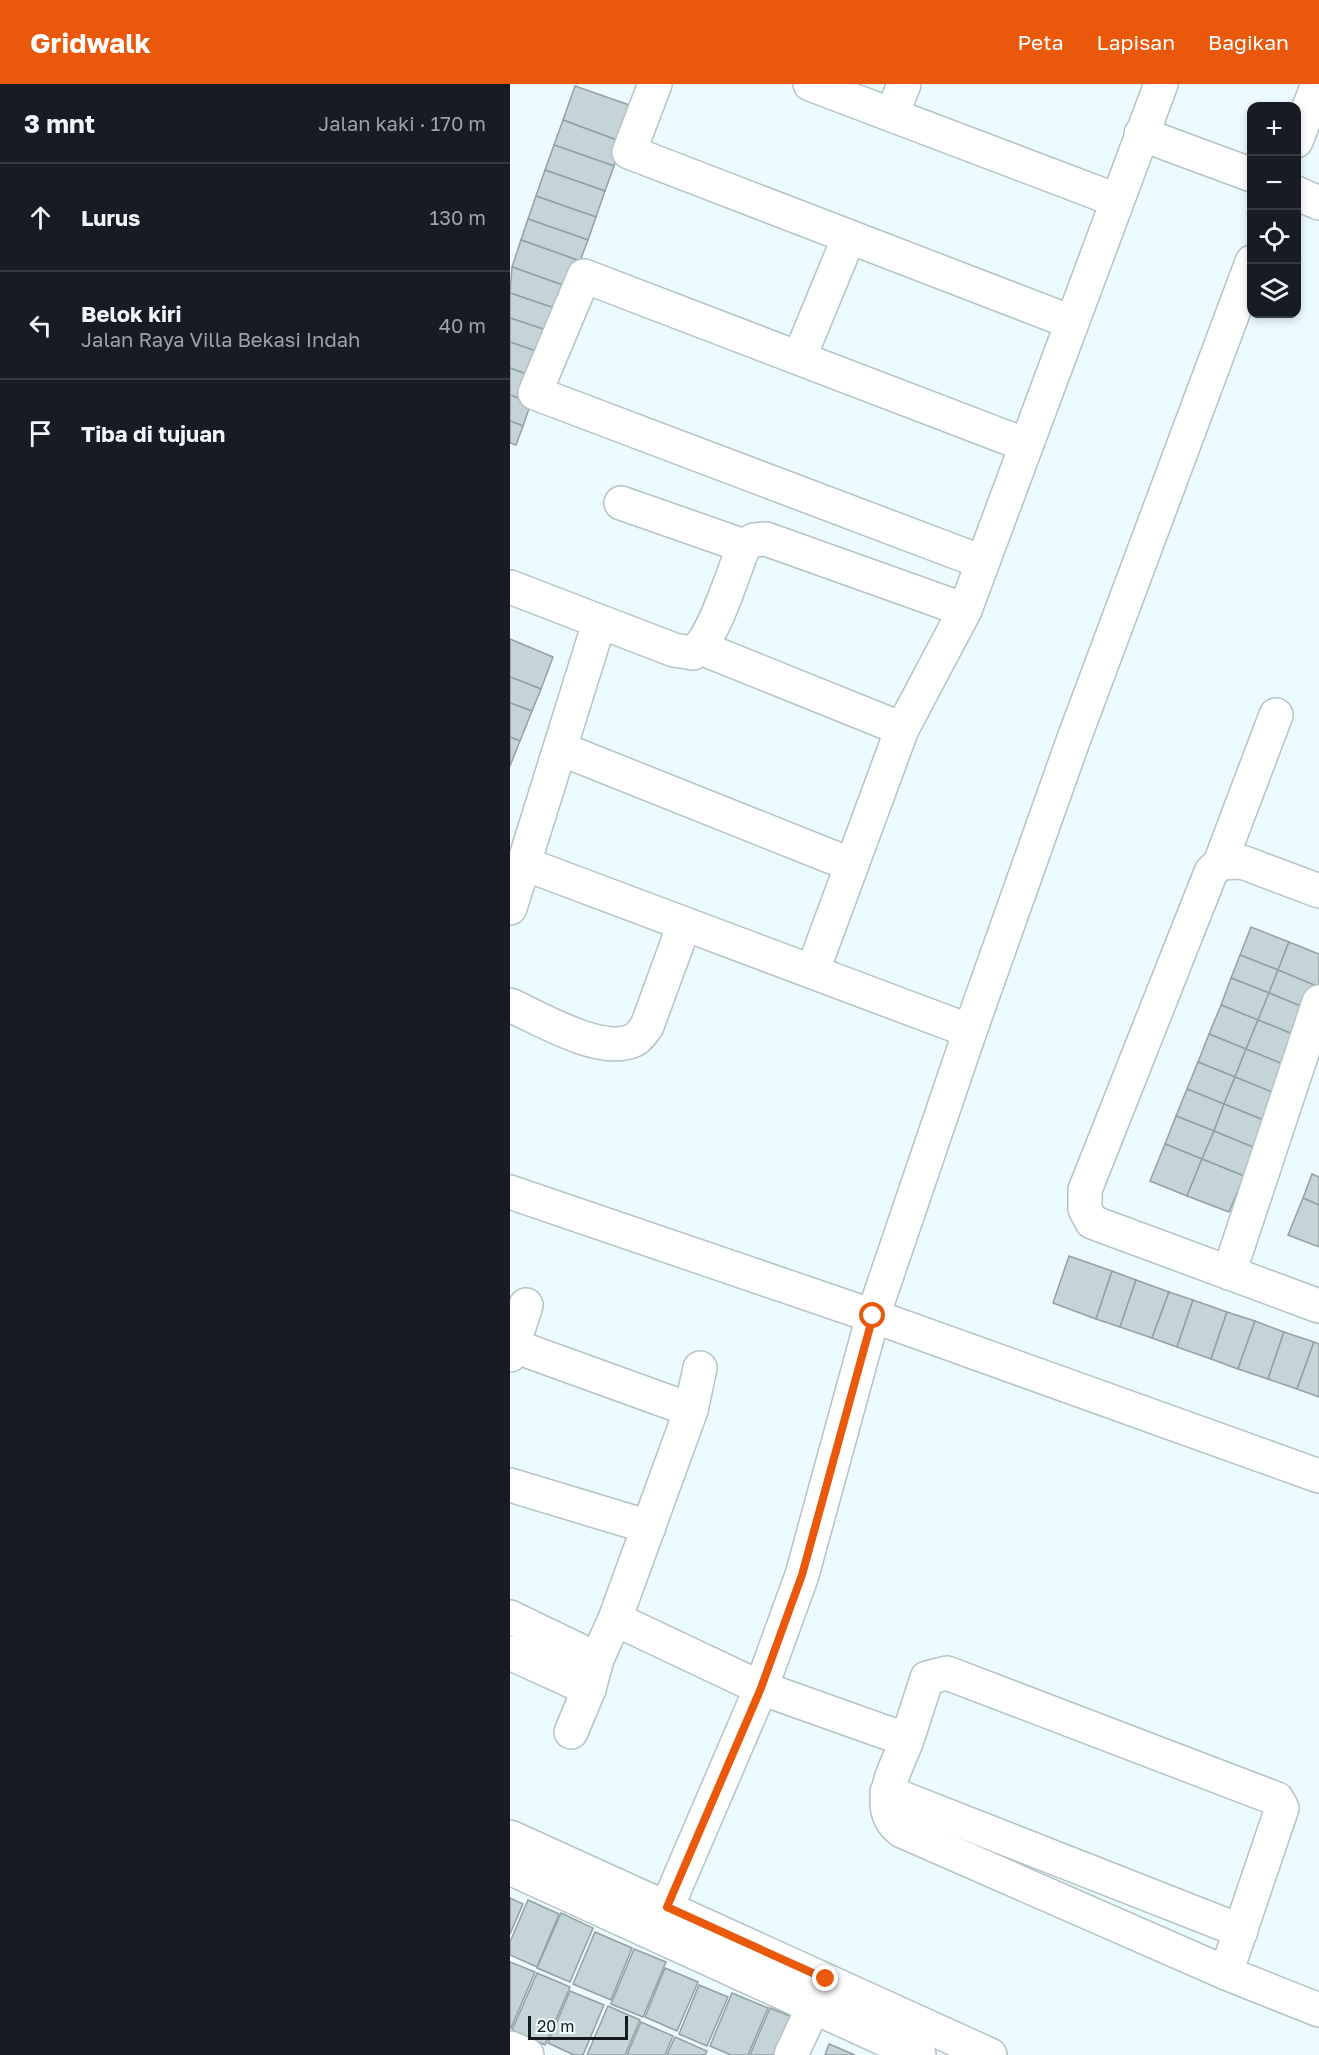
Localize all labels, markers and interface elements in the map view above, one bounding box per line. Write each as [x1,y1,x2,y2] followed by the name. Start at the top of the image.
[30,26,151,59] text: Gridwalk
[1018,29,1064,55] text: Peta
[1097,29,1175,55] text: Lapisan
[1208,29,1289,55] text: Bagikan
[1247,102,1301,318] map controls
[1247,102,1301,156] button: +
[24,108,95,139] text: 3 mnt
[318,111,486,135] text: Jalan kaki · 170 m
[1247,156,1301,210] button: −
[24,201,57,234] icon: ahead
[81,204,140,231] text: Lurus
[430,205,486,229] text: 130 m
[1247,210,1301,264] button: locate
[1247,264,1301,318] button: layers
[81,300,182,327] text: Belok kiri
[24,309,57,342] icon: left
[439,313,486,337] text: 40 m
[81,327,360,351] text: Jalan Raya Villa Bekasi Indah
[24,417,57,450] icon: arrive
[81,420,225,447] text: Tiba di tujuan
[859,1302,885,1328] route start
[812,1965,838,1991] route end
[528,2013,628,2040] scale bar
[537,2016,574,2036] text: 20 m

